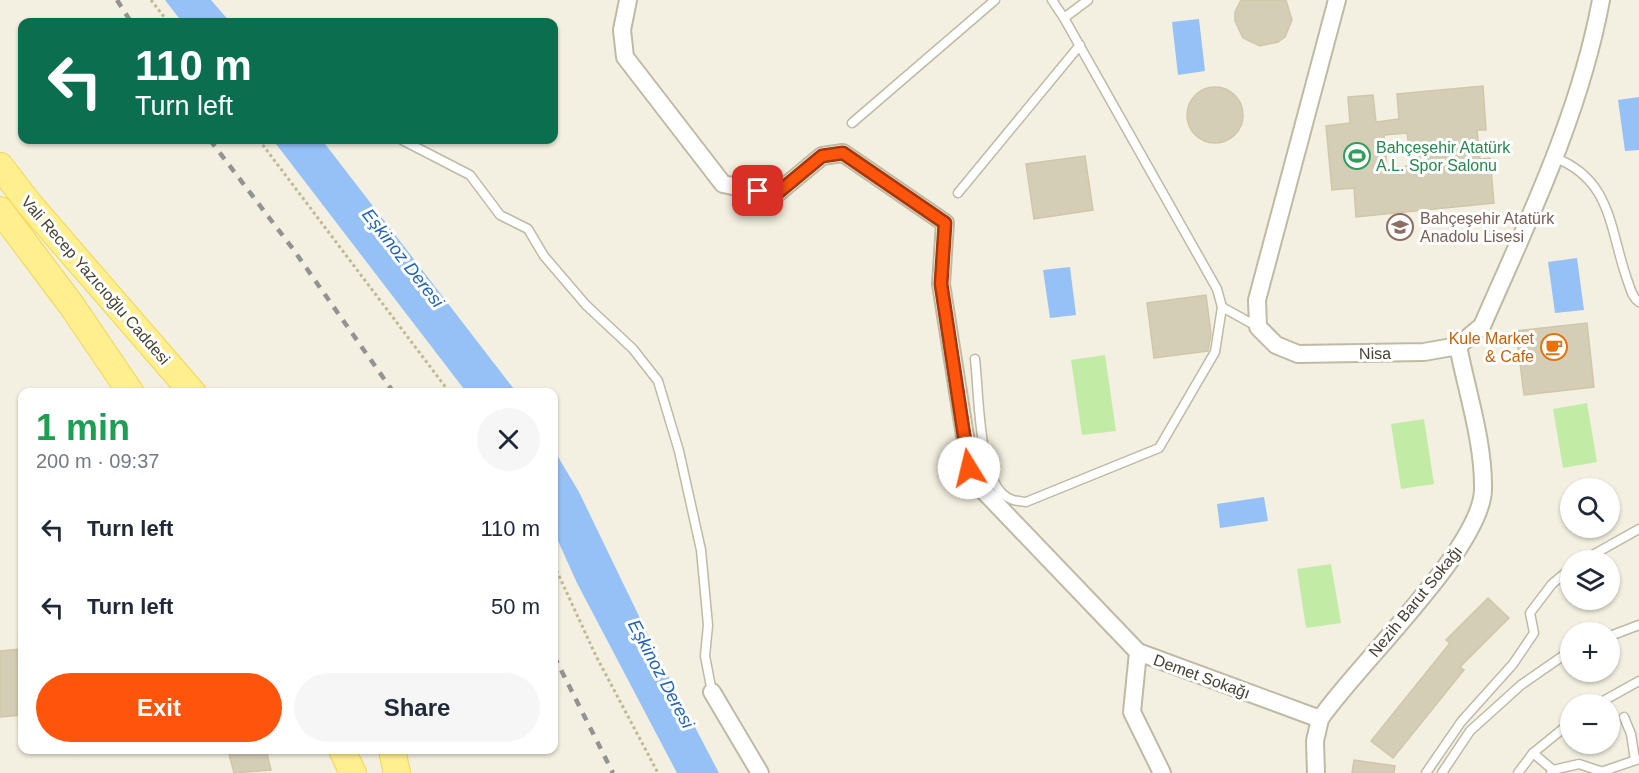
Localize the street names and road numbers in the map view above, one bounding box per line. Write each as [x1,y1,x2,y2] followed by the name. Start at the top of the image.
[18,193,173,368] street label: Vali Recep Yazıcıoğlu Caddesi
[1359,345,1391,362] street label: Nisa
[1365,542,1465,660] street label: Nezih Barut Sokağı
[1151,651,1252,702] street label: Demet Sokağı

